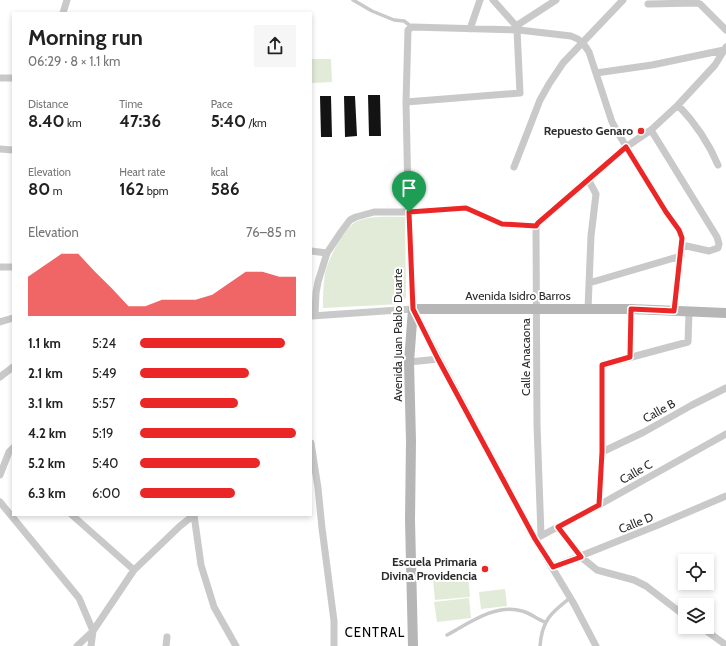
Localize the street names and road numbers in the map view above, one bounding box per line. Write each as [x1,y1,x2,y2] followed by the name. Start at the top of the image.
[390,268,405,402] street label: Avenida Juan Pablo Duarte
[465,288,571,303] street label: Avenida Isidro Barros
[518,318,533,396] street label: Calle Anacaona
[640,396,678,426] street label: Calle B
[617,456,655,487] street label: Calle C
[616,509,656,536] street label: Calle D

